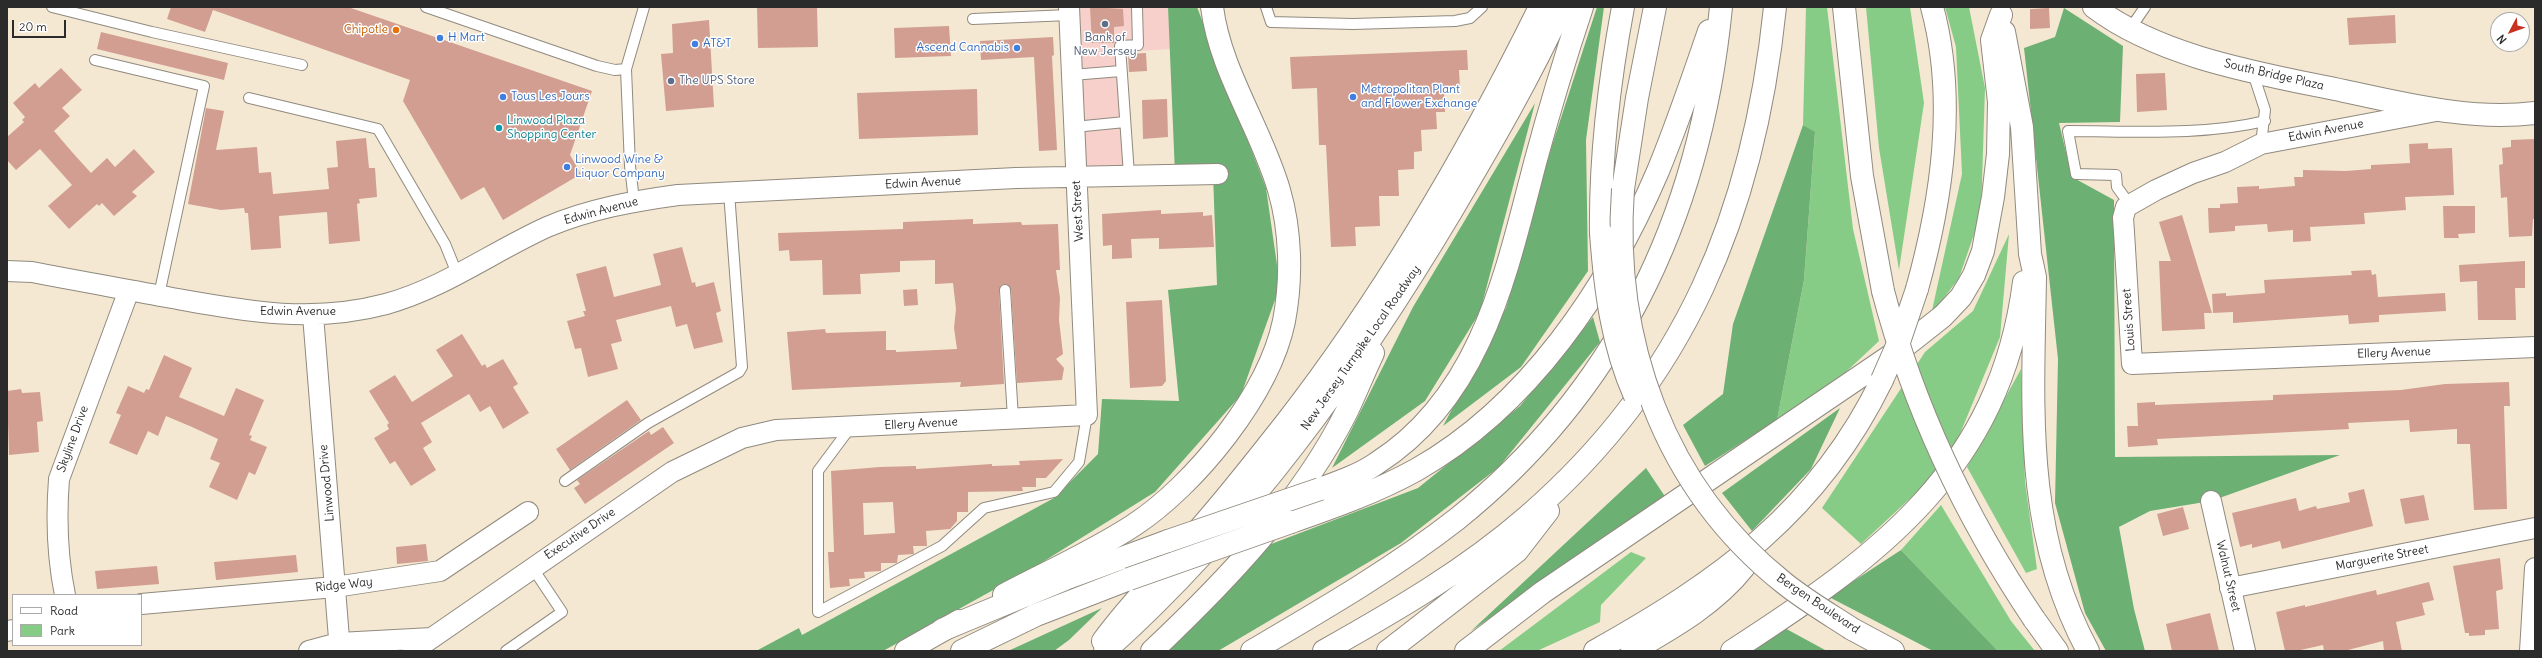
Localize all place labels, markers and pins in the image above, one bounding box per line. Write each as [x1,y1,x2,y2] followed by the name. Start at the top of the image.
[1100,19,1110,29] marker: Bank of New Jersey
[344,23,388,37] place label: Chipotle
[391,25,401,35] marker: Chipotle
[448,31,485,45] place label: H Mart
[1073,31,1137,59] place label: Bank of New Jersey
[435,33,445,43] marker: H Mart
[703,37,731,51] place label: AT&T
[690,39,700,49] marker: AT&T
[916,41,1009,55] place label: Ascend Cannabis
[1012,43,1022,53] marker: Ascend Cannabis
[679,74,755,88] place label: The UPS Store
[666,76,676,86] marker: The UPS Store
[1361,83,1477,111] place label: Metropolitan Plant and Flower Exchange
[511,90,590,104] place label: Tous Les Jours
[498,92,508,102] marker: Tous Les Jours
[1348,92,1358,102] marker: Metropolitan Plant and Flower Exchange
[507,114,596,142] place label: Linwood Plaza Shopping Center
[494,123,504,133] marker: Linwood Plaza Shopping Center
[575,153,665,181] place label: Linwood Wine & Liquor Company
[562,162,572,172] marker: Linwood Wine & Liquor Company

